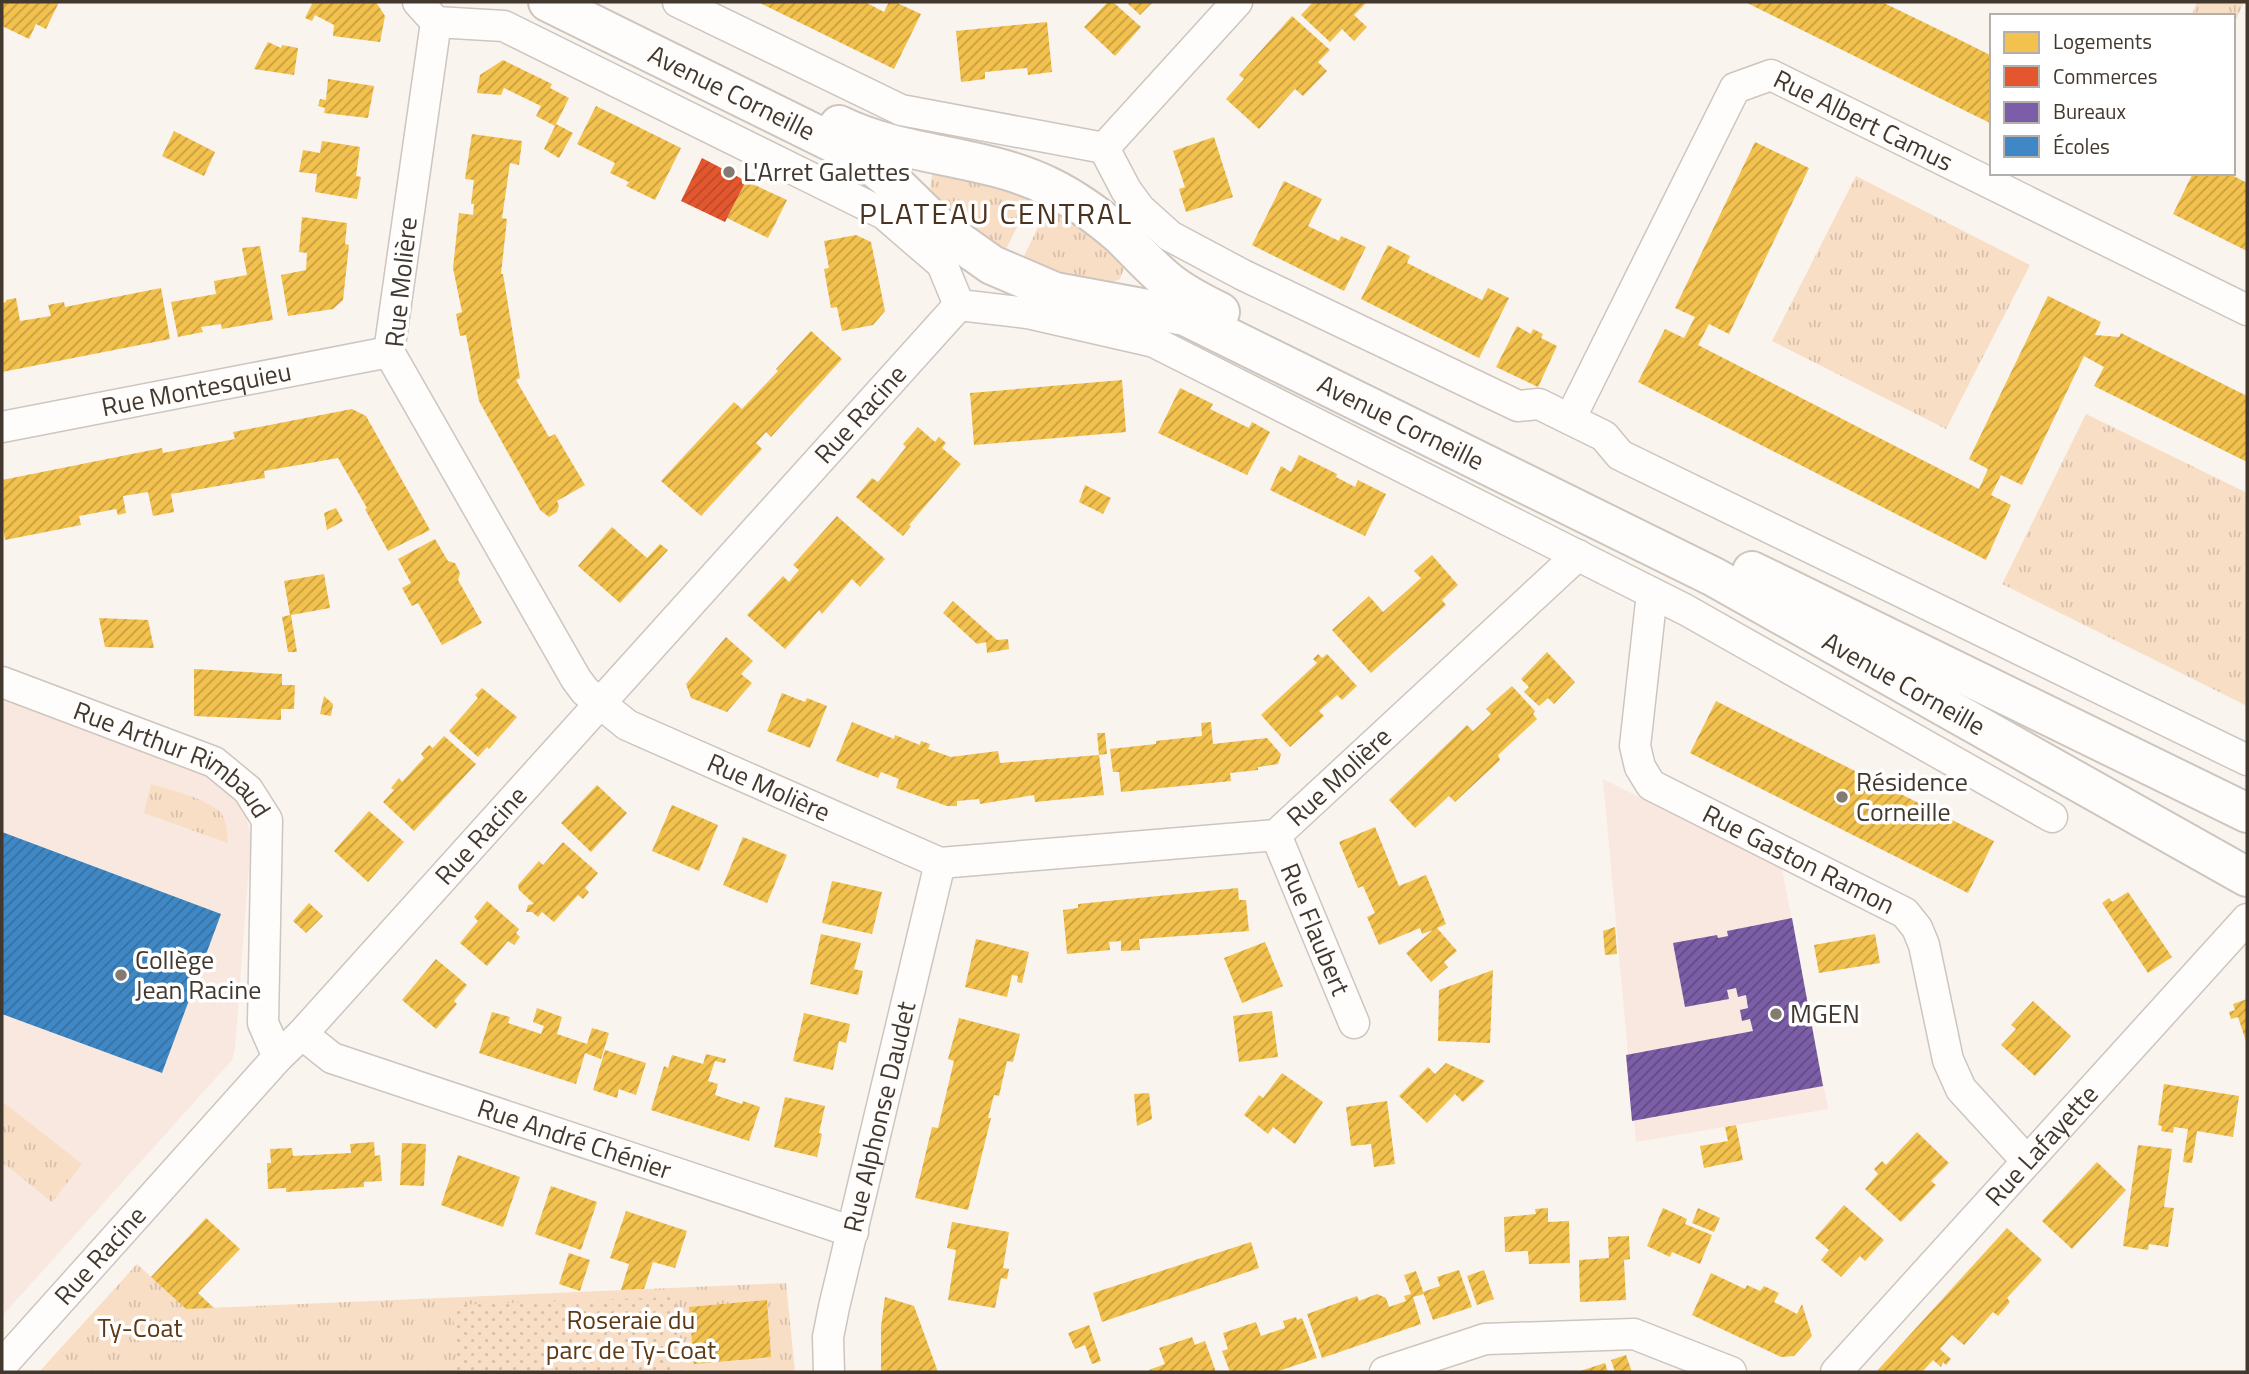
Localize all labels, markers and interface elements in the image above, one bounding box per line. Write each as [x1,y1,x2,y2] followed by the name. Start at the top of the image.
[1990,14,2235,175] legend
[2053,25,2152,57] text: Logements
[642,35,822,150] street label: Avenue Corneille
[1767,59,1960,181] street label: Rue Albert Camus
[2053,60,2157,92] text: Commerces
[2053,95,2126,127] text: Bureaux
[2053,130,2110,162] text: Écoles
[743,152,910,191] place label: L'Arret Galettes
[721,164,737,180] marker: L'Arret Galettes
[859,190,1133,236] district label: PLATEAU CENTRAL
[374,215,427,349] street label: Rue Molière
[98,351,294,426] street label: Rue Montesquieu
[805,356,915,472] street label: Rue Racine
[1311,364,1491,480] street label: Avenue Corneille
[1815,622,1993,745] street label: Avenue Corneille
[68,691,281,825] street label: Rue Arthur Rimbaud
[1277,718,1400,835] street label: Rue Molière
[701,743,837,831] street label: Rue Molière
[1856,762,1968,831] place label: Résidence Corneille
[425,777,536,894] street label: Rue Racine
[1834,789,1850,805] marker: Résidence Corneille
[1696,794,1902,924] street label: Rue Gaston Ramon
[1271,857,1360,1001] street label: Rue Flaubert
[135,940,261,1009] place label: Collège Jean Racine
[113,967,129,983] marker: Collège Jean Racine
[1790,994,1860,1033] place label: MGEN
[833,997,925,1236] street label: Rue Alphonse Daudet
[1768,1006,1784,1022] marker: MGEN
[1976,1075,2107,1215] street label: Rue Lafayette
[472,1088,677,1189] street label: Rue André Chénier
[45,1197,155,1314] street label: Rue Racine
[546,1300,716,1369] park label: Roseraie du parc de Ty-Coat
[97,1308,183,1347] park label: Ty-Coat

